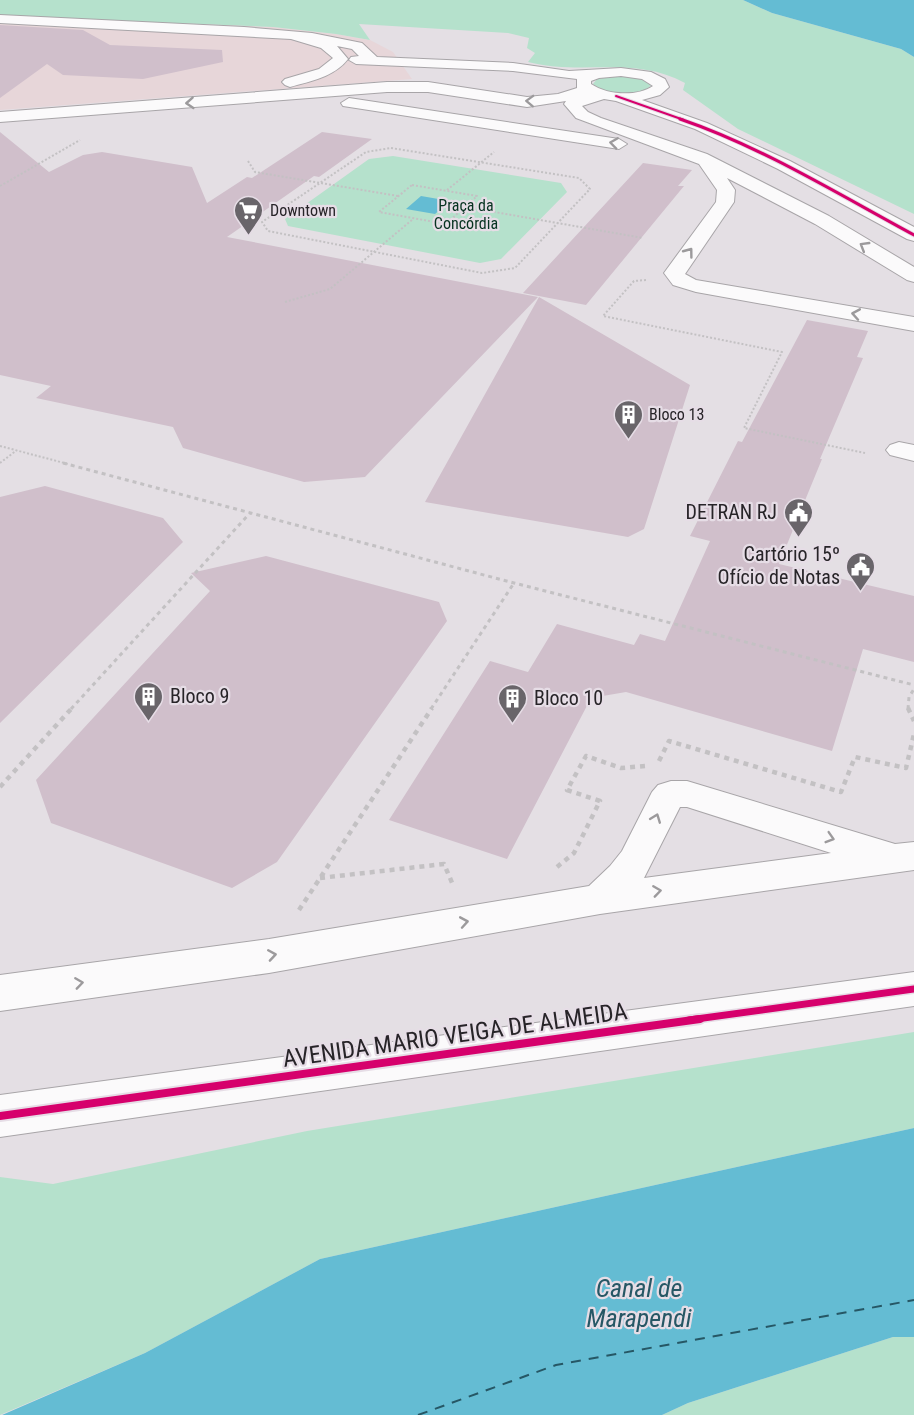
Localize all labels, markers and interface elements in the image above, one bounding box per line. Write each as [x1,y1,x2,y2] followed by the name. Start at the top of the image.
[526,95,535,107] one-way arrow
[185,96,194,109] one-way arrow
[609,137,618,149] one-way arrow
[233,194,265,236] supermarket icon: Downtown
[434,196,498,233] park label: Praça da Concórdia
[270,201,336,220] place label: Downtown
[860,241,870,253] one-way arrow
[681,247,692,258] one-way arrow
[852,308,862,321] one-way arrow
[612,398,644,440] building icon: Bloco 13
[649,405,704,424] place label: Bloco 13
[782,496,814,538] public building icon: DETRAN RJ
[686,500,777,524] place label: DETRAN RJ
[718,542,840,589] place label: Cartório 15º Ofício de Notas
[845,550,877,592] public building icon: Cartório 15º Ofício de Notas
[133,680,165,722] building icon: Bloco 9
[497,682,529,724] building icon: Bloco 10
[170,684,229,708] place label: Bloco 9
[534,686,603,710] place label: Bloco 10
[649,813,661,824] one-way arrow
[824,831,835,844] one-way arrow
[652,886,661,898] one-way arrow
[459,917,469,929] one-way arrow
[267,950,277,962] one-way arrow
[74,978,84,990] one-way arrow
[281,997,629,1073] street label: AVENIDA MARIO VEIGA DE ALMEIDA
[586,1273,692,1333] water label: Canal de Marapendi

